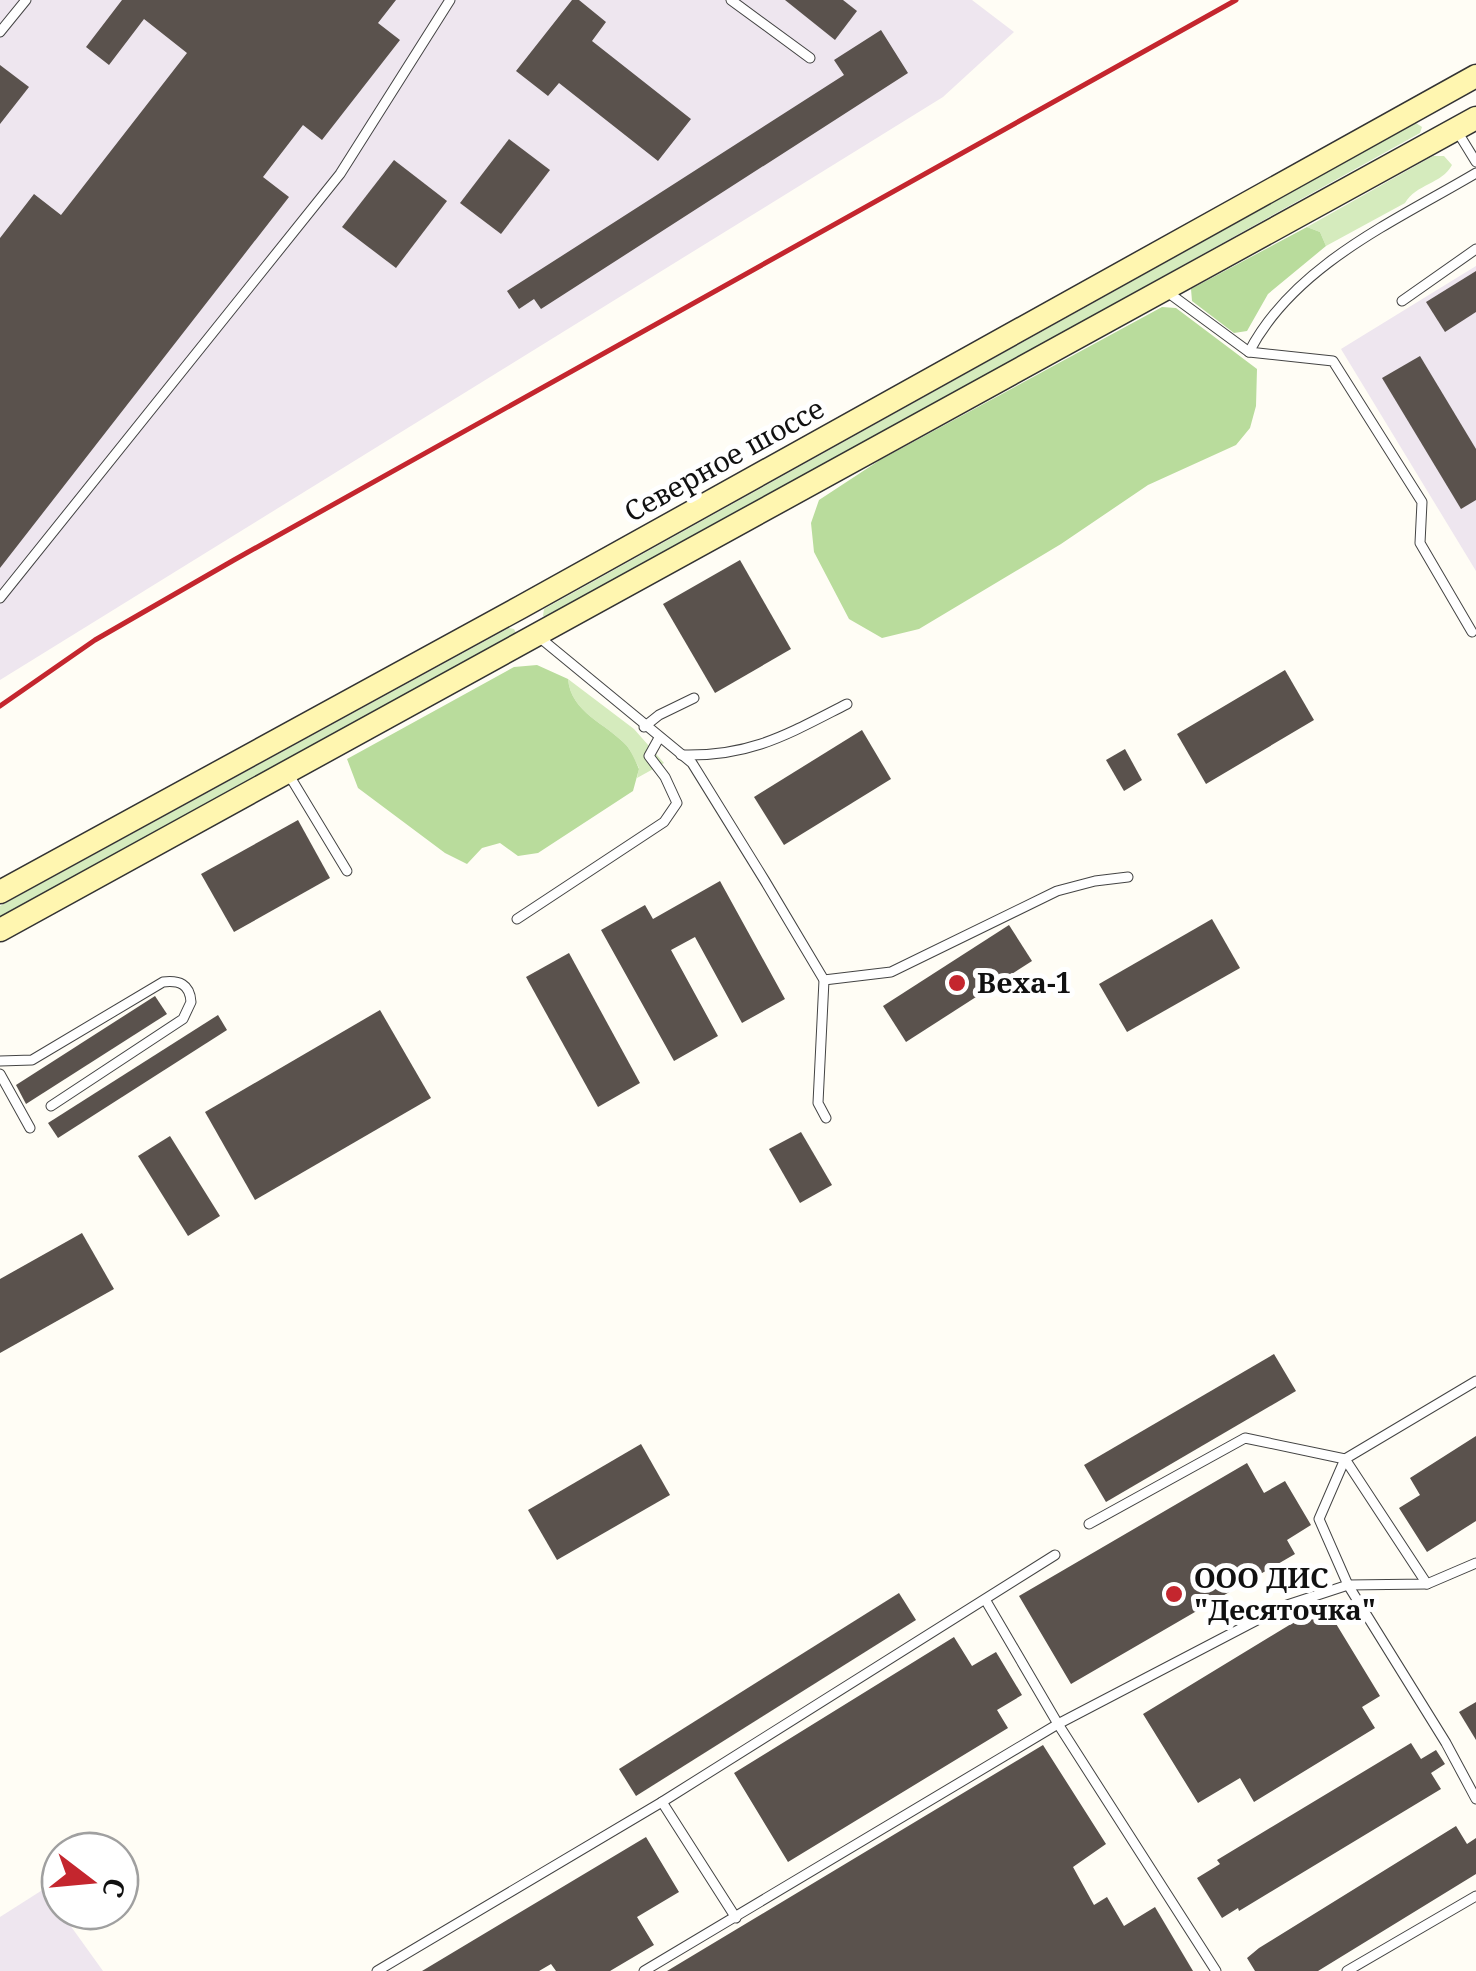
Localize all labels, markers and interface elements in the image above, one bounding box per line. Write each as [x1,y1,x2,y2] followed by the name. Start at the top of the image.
[617,389,830,530] street label: Северное шоссе
[977,963,1071,1001] place label: Веха-1
[946,972,968,994] marker: Веха-1
[1194,1558,1376,1628] place label: ООО ДИС "Десяточка"
[1163,1583,1185,1605] marker: ООО ДИС "Десяточка"
[40,1831,140,1931] north arrow
[94,1874,136,1902] text: С

